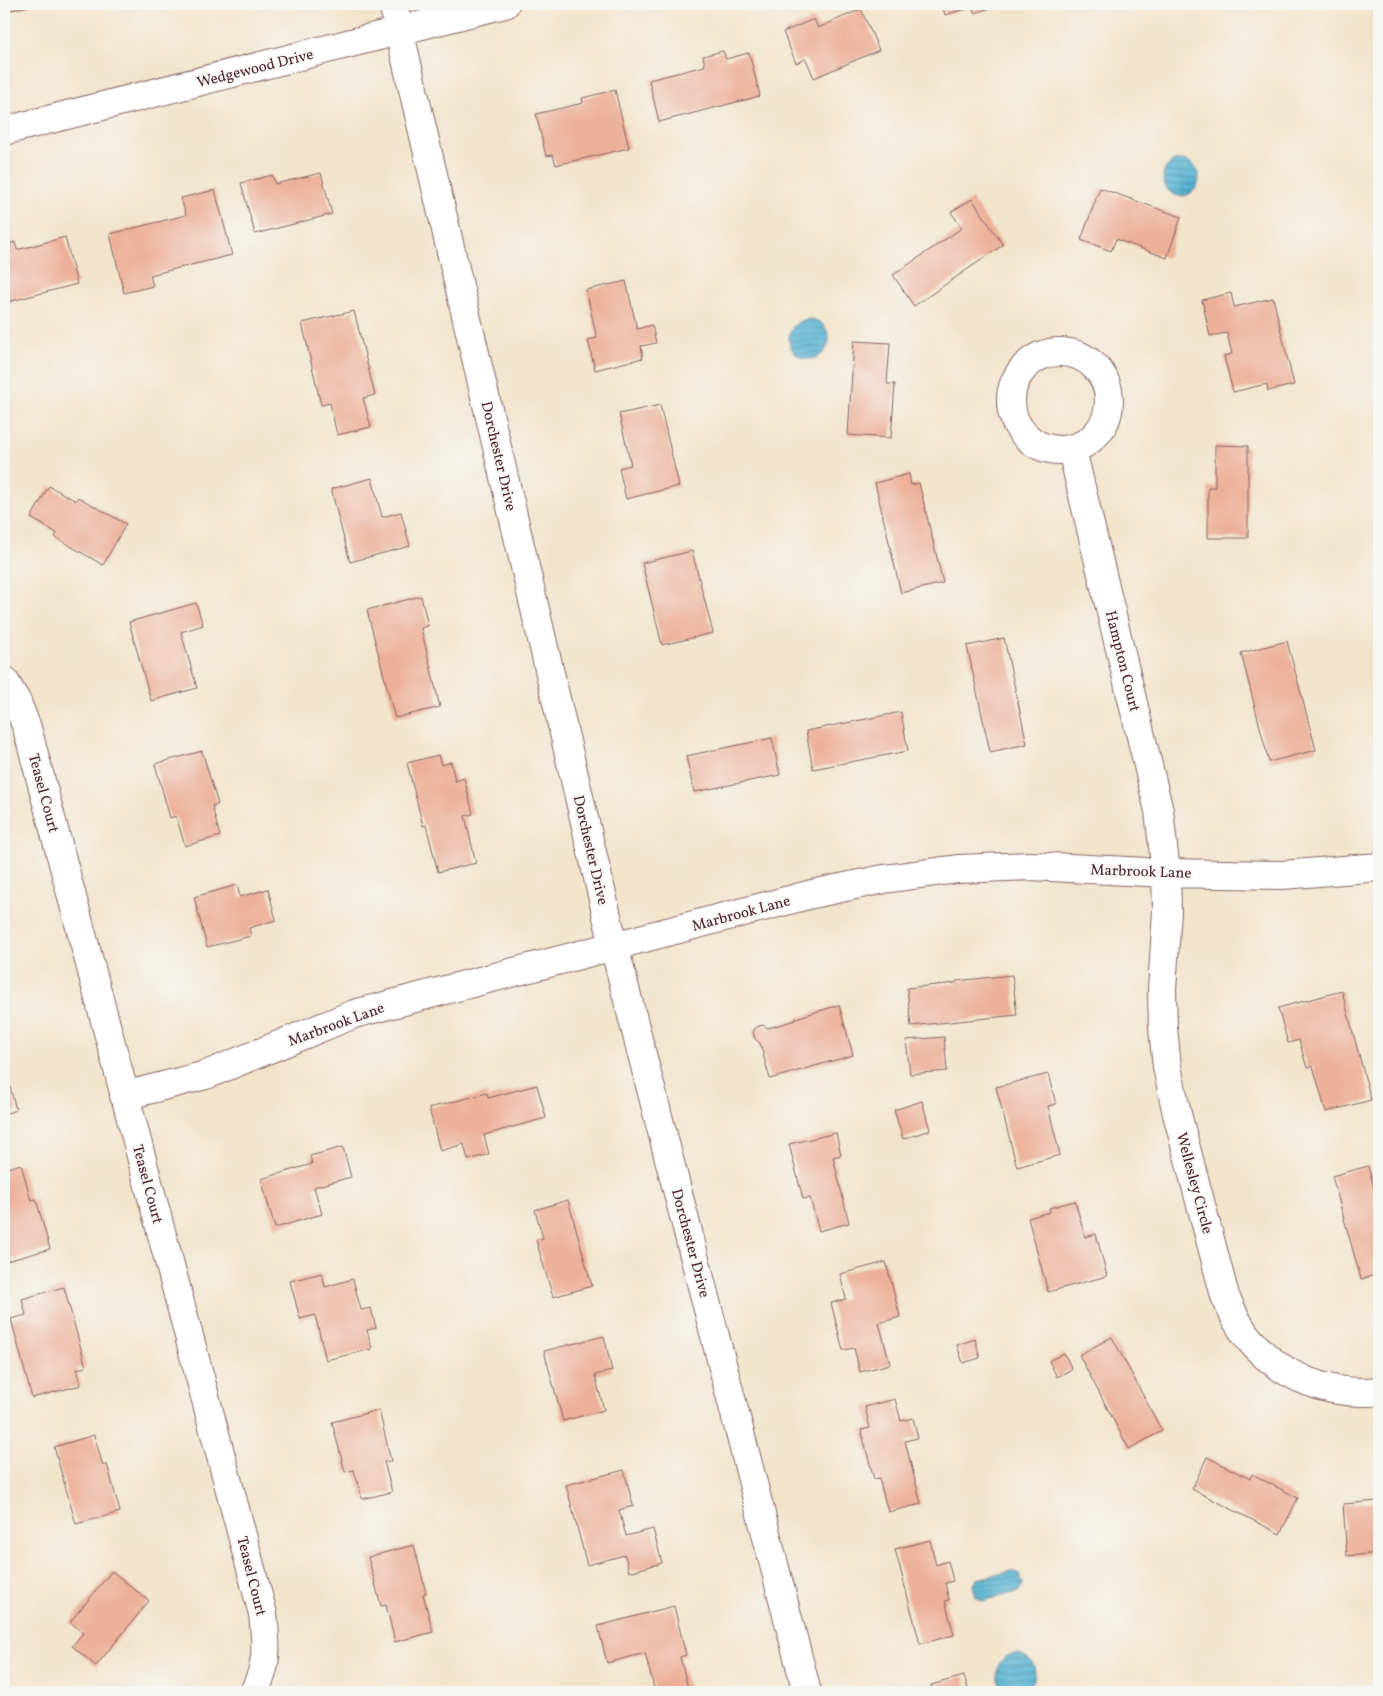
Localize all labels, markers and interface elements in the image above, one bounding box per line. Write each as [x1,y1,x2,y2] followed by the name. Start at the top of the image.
[195,45,316,94] street label: Wedgewood Drive
[475,399,520,513] street label: Dorchester Drive
[1099,609,1144,714] street label: Hampton Court
[22,751,63,835] street label: Teasel Court
[567,793,612,907] street label: Dorchester Drive
[1090,860,1192,885] street label: Marbrook Lane
[690,891,793,938] street label: Marbrook Lane
[285,998,388,1053] street label: Marbrook Lane
[1170,1130,1217,1236] street label: Wellesley Circle
[126,1142,167,1226] street label: Teasel Court
[665,1187,714,1300] street label: Dorchester Drive
[231,1534,271,1618] street label: Teasel Court

